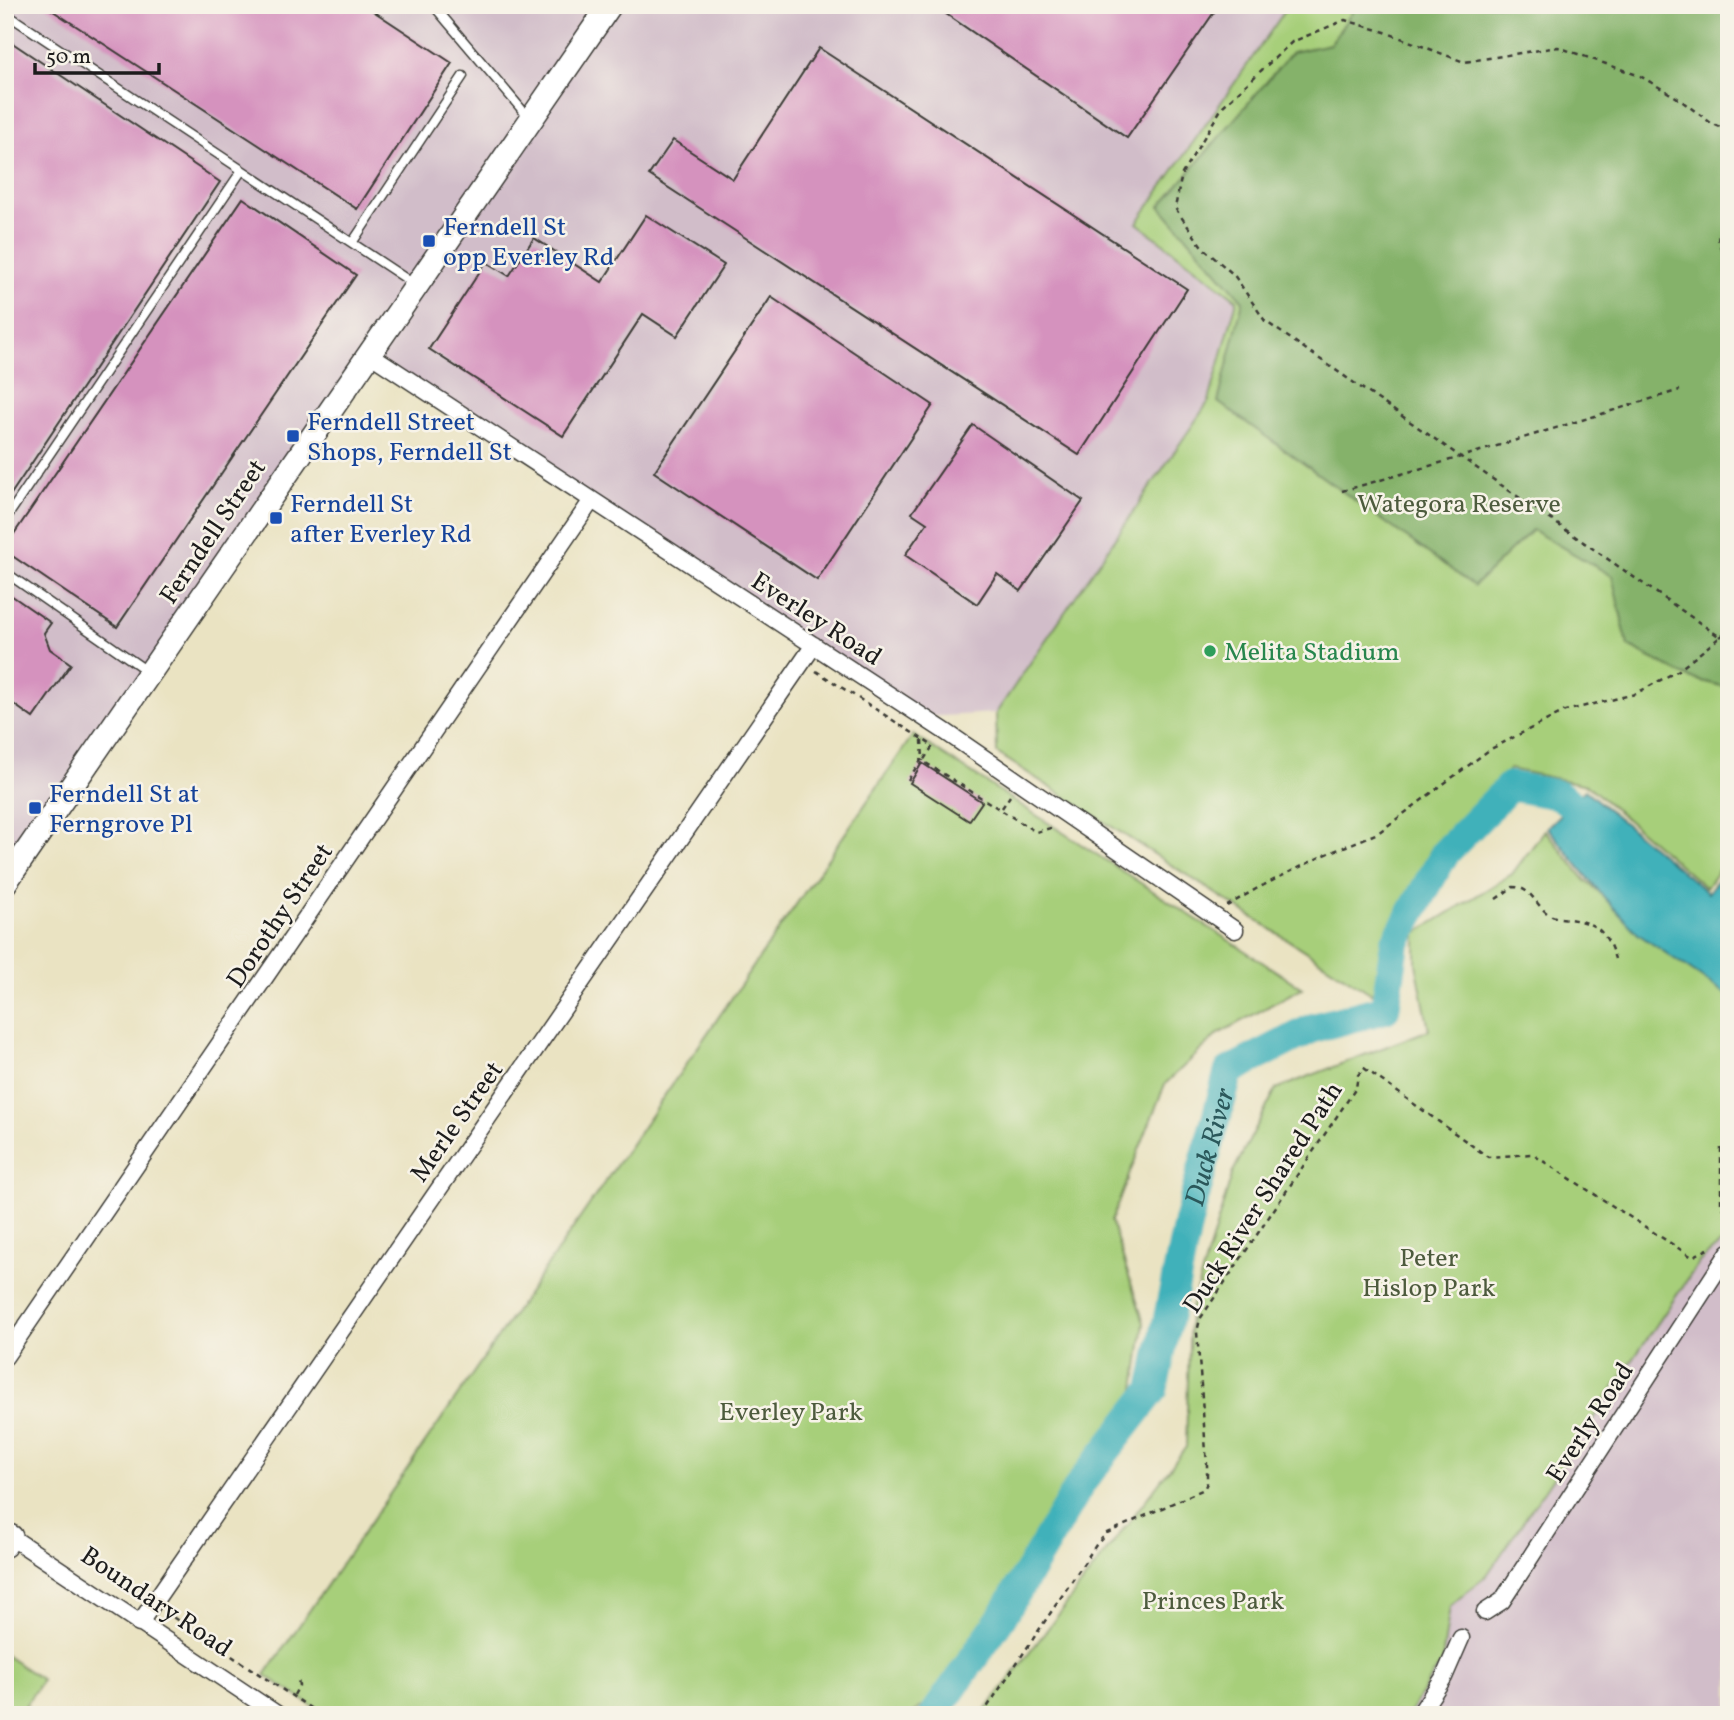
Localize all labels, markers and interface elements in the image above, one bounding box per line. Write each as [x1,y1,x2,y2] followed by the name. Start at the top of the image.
[35,32,159,76] scale bar
[46,43,91,72] text: 50 m
[443,210,614,276] place label: Ferndell St opp Everley Rd
[421,233,437,249] marker: Ferndell St opp Everley Rd
[307,405,512,471] place label: Ferndell Street Shops, Ferndell St
[285,428,301,444] marker: Ferndell Street Shops, Ferndell St
[152,452,276,612] street label: Ferndell Street
[290,487,472,553] place label: Ferndell St after Everley Rd
[1357,487,1561,523] park label: Wategora Reserve
[268,510,284,526] marker: Ferndell St after Everley Rd
[743,564,888,675] street label: Everley Road
[1224,635,1399,671] place label: Melita Stadium
[1202,643,1218,659] marker: Melita Stadium
[49,777,199,843] place label: Ferndell St at Ferngrove Pl
[27,800,43,816] marker: Ferndell St at Ferngrove Pl
[219,837,342,996] street label: Dorothy Street
[403,1054,513,1190] street label: Merle Street
[1175,1075,1352,1321] street label: Duck River Shared Path
[1176,1084,1246,1211] water label: Duck River
[1362,1241,1496,1307] park label: Peter Hislop Park
[1538,1356,1643,1490] street label: Everly Road
[719,1395,863,1431] park label: Everley Park
[73,1539,239,1667] street label: Boundary Road
[1142,1584,1284,1620] park label: Princes Park

